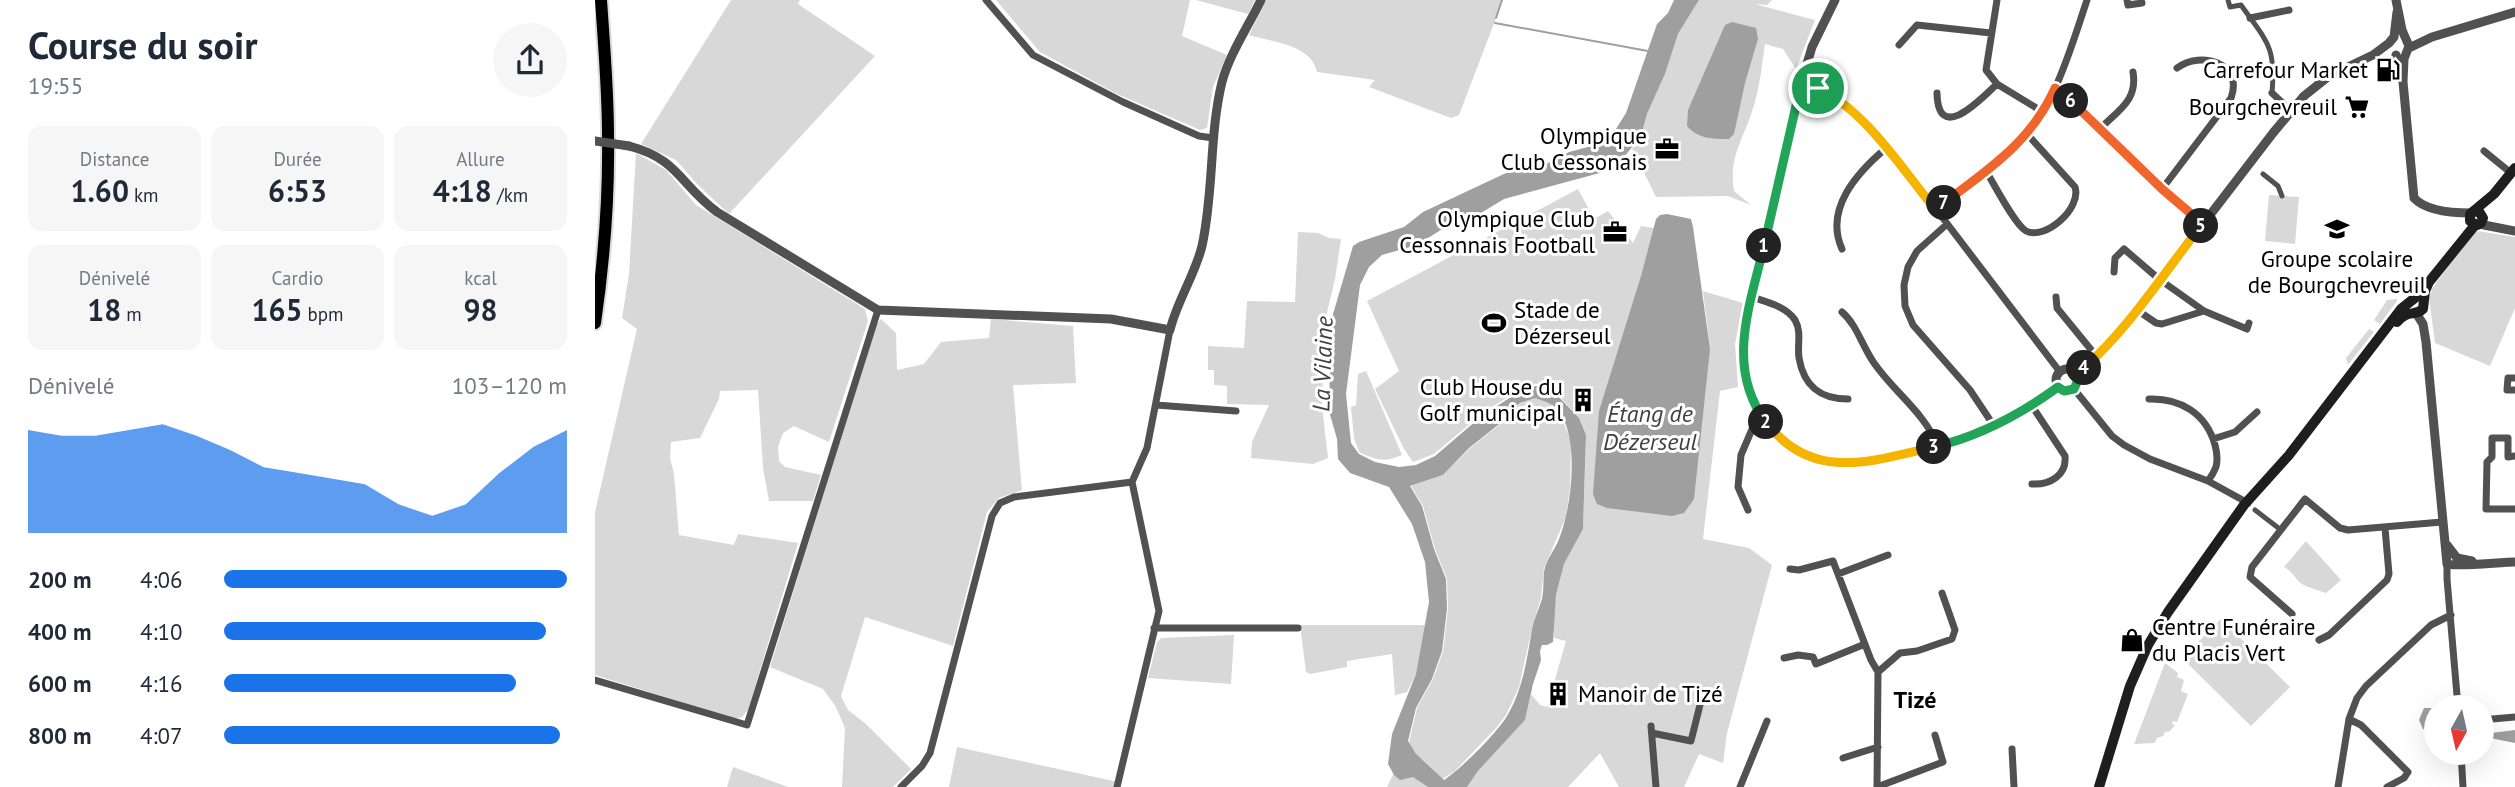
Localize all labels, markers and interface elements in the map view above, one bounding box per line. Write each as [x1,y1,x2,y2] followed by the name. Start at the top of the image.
[28,20,258,69] text: Course du soir
[493,23,567,97] button: share
[2203,55,2368,84] place label: Carrefour Market
[2374,56,2402,84] fuel station icon: Carrefour Market
[1788,58,1848,118] pin
[1799,69,1837,107] icon: arrive
[28,71,83,100] text: 19:55
[2053,84,2089,119] pin: 6
[2065,88,2076,112] text: 6
[2189,92,2337,121] place label: Bourgchevreuil
[2343,93,2371,121] supermarket icon: Bourgchevreuil
[1501,121,1647,176] place label: Olympique Club Cessonais
[1653,135,1681,163] office icon: Olympique Club Cessonais
[80,147,149,171] text: Distance
[273,147,322,171] text: Durée
[456,147,505,171] text: Allure
[70,171,129,210] text: 1.60
[268,171,327,210] text: 6:53
[433,171,492,210] text: 4:18
[129,183,159,207] text: km
[492,183,528,207] text: /km
[1927,186,1961,220] pin: 7
[1938,190,1949,214] text: 7
[1399,204,1595,259] place label: Olympique Club Cessonnais Football
[2183,208,2219,244] pin: 5
[2195,213,2206,237] text: 5
[2323,215,2351,243] school or university icon: Groupe scolaire de Bourgchevreuil
[1601,218,1629,246] office icon: Olympique Club Cessonnais Football
[1747,229,1781,264] pin: 1
[1758,233,1769,257] text: 1
[2248,244,2427,299] place label: Groupe scolaire de Bourgchevreuil
[79,266,150,290] text: Dénivelé
[272,266,323,290] text: Cardio
[464,266,497,290] text: kcal
[87,290,121,329] text: 18
[251,290,302,329] text: 165
[463,290,498,329] text: 98
[1514,295,1611,350] place label: Stade de Dézerseul
[121,302,142,326] text: m
[302,302,344,326] text: bpm
[1480,309,1508,337] sports icon: Stade de Dézerseul
[1305,316,1340,412] water label: La Vilaine
[2067,350,2101,386] pin: 4
[2078,355,2089,379] text: 4
[28,371,114,400] text: Dénivelé
[452,371,567,400] text: 103–120 m
[1419,372,1563,427] place label: Club House du Golf municipal
[1569,386,1597,414] building icon: Club House du Golf municipal
[1603,398,1698,457] water label: Étang de Dézerseul
[1749,404,1783,440] pin: 2
[1760,409,1771,433] text: 2
[1917,430,1951,464] pin: 3
[1928,434,1939,458] text: 3
[28,565,91,594] text: 200 m
[140,565,183,594] text: 4:06
[2152,612,2315,667] place label: Centre Funéraire du Placis Vert
[28,617,91,646] text: 400 m
[140,617,183,646] text: 4:10
[2118,626,2146,654] shop icon: Centre Funéraire du Placis Vert
[28,669,91,698] text: 600 m
[140,669,183,698] text: 4:16
[1578,679,1723,708] place label: Manoir de Tizé
[1544,680,1572,708] building icon: Manoir de Tizé
[1893,684,1937,715] district label: Tizé
[2424,695,2494,765] north arrow
[2424,695,2494,765] map controls
[28,721,91,750] text: 800 m
[140,721,183,750] text: 4:07

